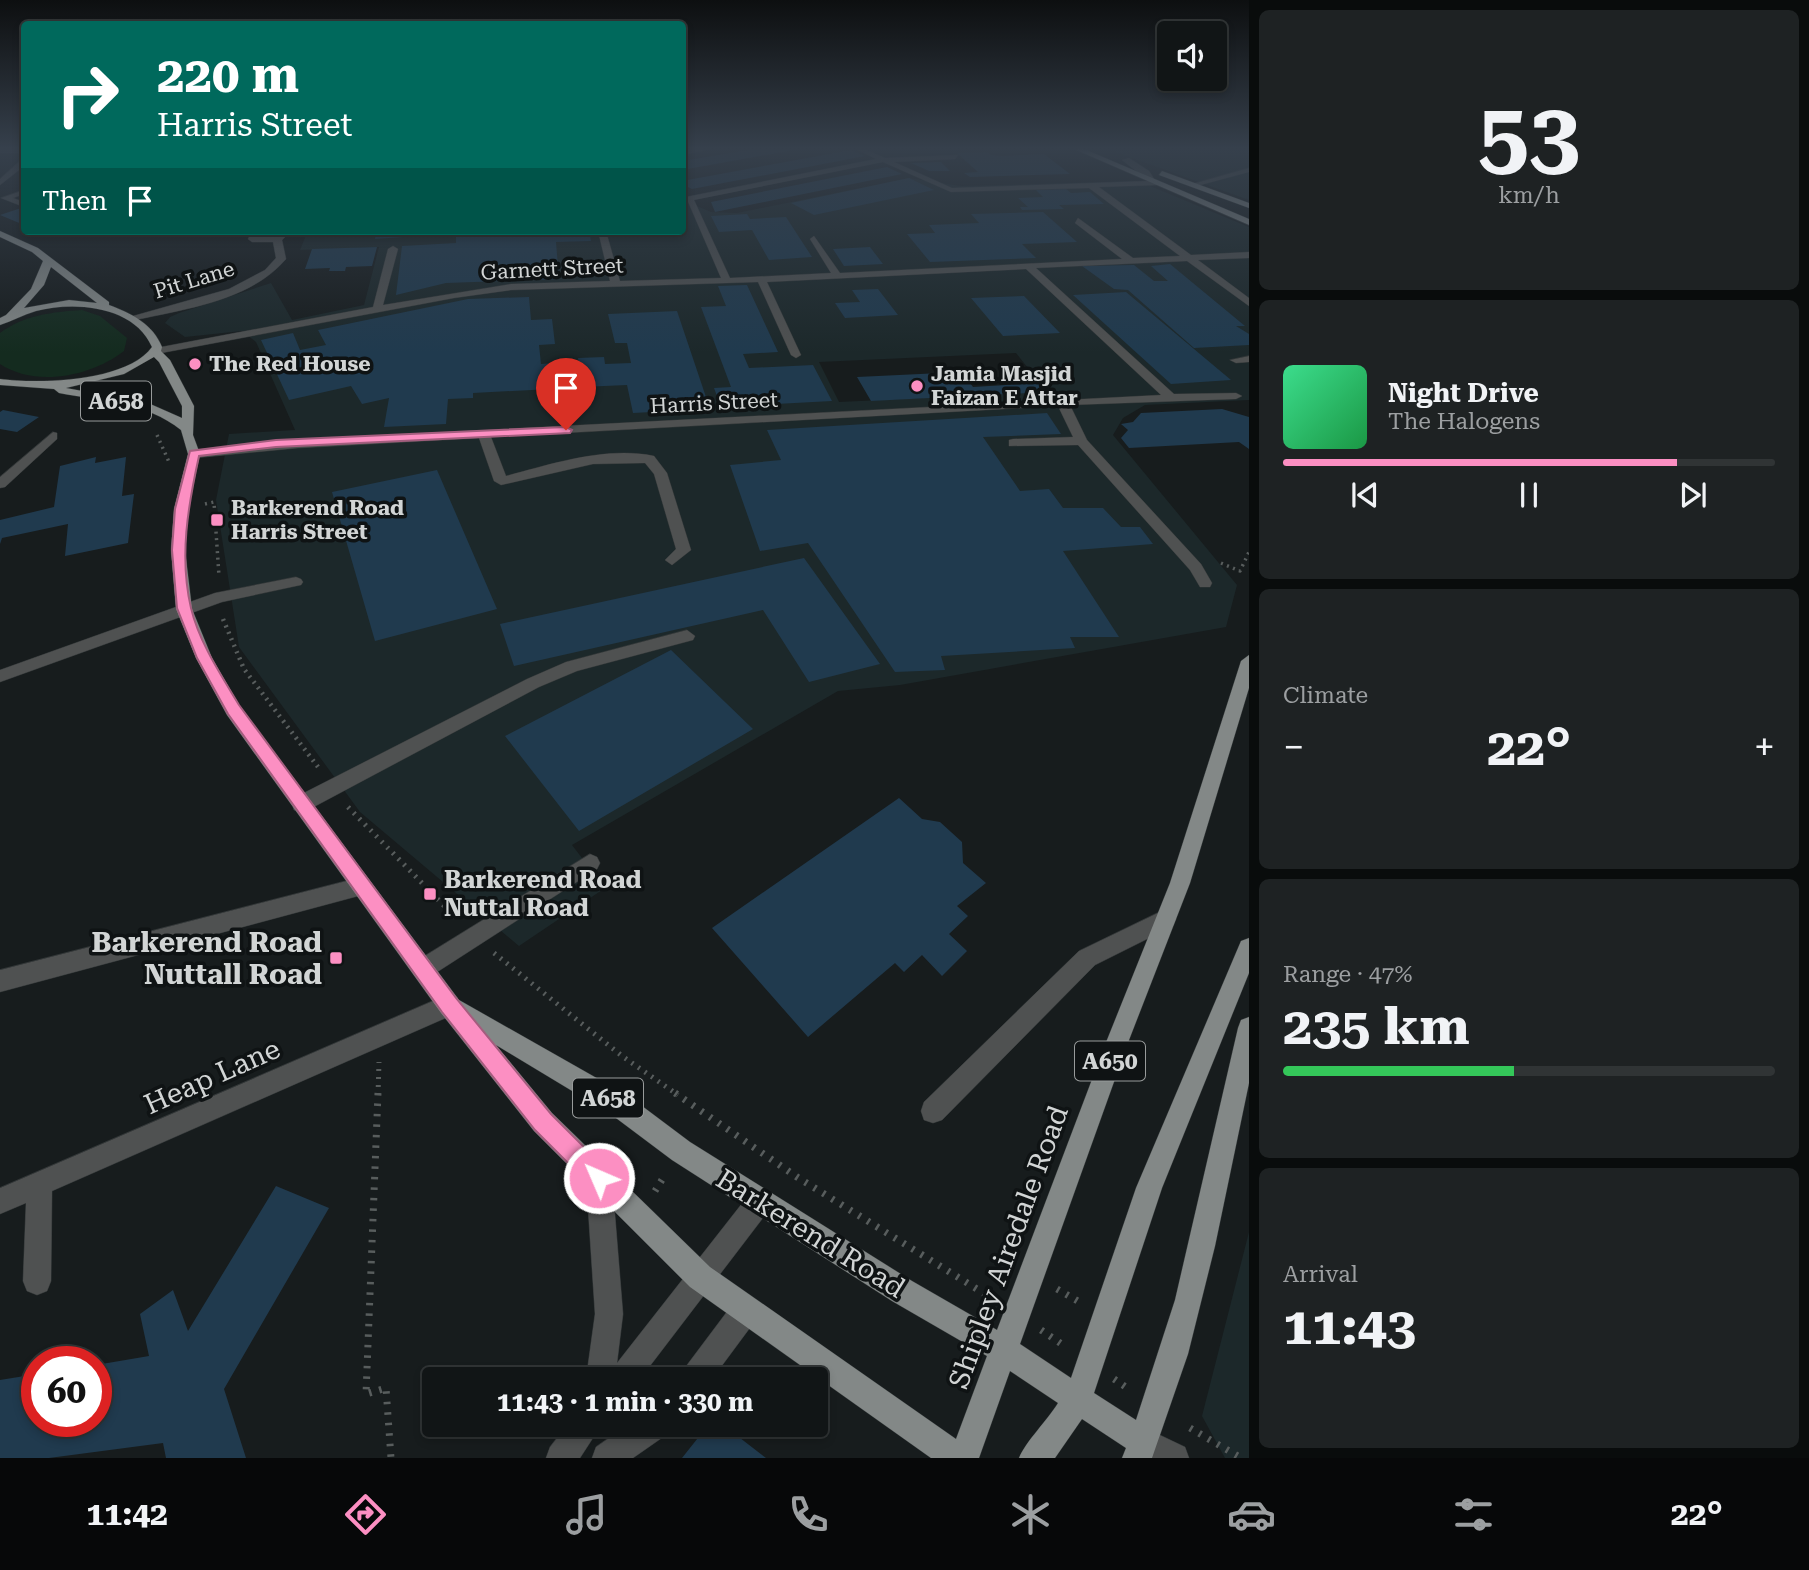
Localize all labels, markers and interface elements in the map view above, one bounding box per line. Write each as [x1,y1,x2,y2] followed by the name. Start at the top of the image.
[1157,21,1227,91] map controls
[1157,21,1227,91] button: sound
[157,47,299,104] text: 220 m
[42,49,133,140] icon: right
[1478,83,1580,189] text: 53
[157,106,352,144] text: Harris Street
[121,182,159,220] icon: arrive
[1498,182,1560,209] text: km/h
[42,186,107,216] text: Then
[480,253,624,285] street label: Garnett Street
[151,256,237,304] street label: Pit Lane
[209,352,371,376] place label: The Red House
[187,356,203,372] marker: The Red House
[536,358,596,430] pin
[931,362,1078,410] place label: Jamia Masjid Faizan E Attar
[547,369,585,407] icon: arrive
[909,378,925,394] marker: Jamia Masjid Faizan E Attar
[1388,378,1539,408] text: Night Drive
[81,382,151,420] road number: A658
[649,388,779,418] street label: Harris Street
[1388,408,1540,435] text: The Halogens
[1346,476,1384,514] icon: previous
[1510,476,1548,514] icon: pause
[1674,476,1712,514] icon: next
[231,496,404,544] place label: Barkerend Road Harris Street
[209,512,225,528] marker: Barkerend Road Harris Street
[1283,682,1368,709] text: Climate
[1487,717,1571,778] text: 22°
[1283,725,1304,769] text: −
[1754,725,1775,769] text: +
[444,866,642,922] place label: Barkerend Road Nuttal Road
[422,886,438,902] marker: Barkerend Road Nuttal Road
[91,926,322,991] place label: Barkerend Road Nuttall Road
[328,950,344,966] marker: Barkerend Road Nuttall Road
[1283,961,1412,988] text: Range · 47%
[1283,996,1470,1057] text: 235 km
[139,1032,285,1121] street label: Heap Lane
[1075,1042,1145,1080] road number: A650
[573,1078,643,1118] road number: A658
[942,1101,1075,1393] street label: Shipley Airedale Road
[562,1141,636,1215] position arrow
[710,1162,911,1305] street label: Barkerend Road
[1283,1261,1358,1288] text: Arrival
[1283,1296,1416,1357] text: 11:43
[21,1346,112,1437] speed limit sign: 60
[497,1387,753,1417] text: 11:43 · 1 min · 330 m
[341,1490,390,1539] icon: directions
[562,1490,611,1539] icon: music
[784,1490,833,1539] icon: phone
[1006,1490,1055,1539] icon: climate
[1227,1490,1276,1539] icon: car
[1449,1490,1498,1539] icon: filters
[86,1495,168,1533] text: 11:42
[1671,1495,1723,1533] text: 22°

